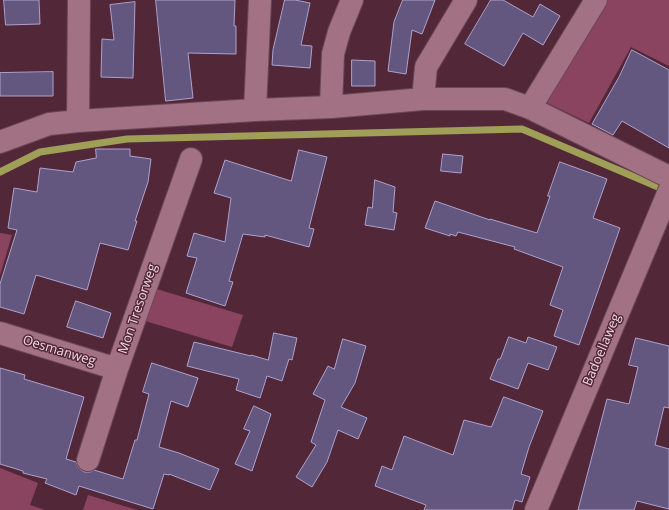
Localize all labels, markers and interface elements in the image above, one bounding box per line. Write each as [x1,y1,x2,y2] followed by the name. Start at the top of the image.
[115,262,161,356] street label: Mon Tresorweg
[580,312,624,388] street label: Badoellaweg
[21,333,97,369] street label: Oesmanweg

